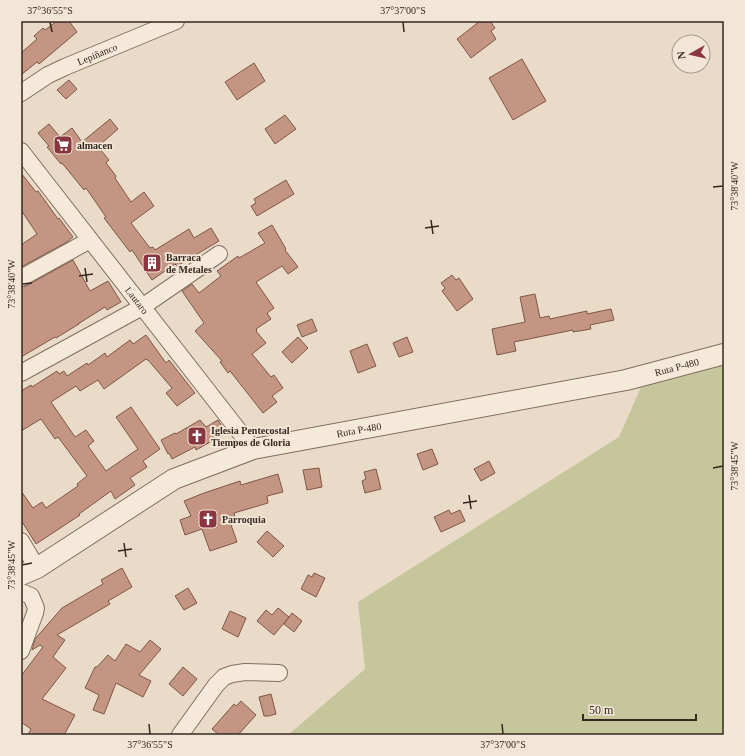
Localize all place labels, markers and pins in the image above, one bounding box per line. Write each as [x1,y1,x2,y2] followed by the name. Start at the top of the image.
[52,134,74,156] supermarket icon: almacen
[77,140,113,151] place label: almacen
[141,252,163,274] building icon: Barraca de Metales
[166,252,212,275] place label: Barraca de Metales
[186,425,208,447] church icon: Iglesia Pentecostal Tiempos de Gloria
[211,425,290,448] place label: Iglesia Pentecostal Tiempos de Gloria
[197,508,219,530] church icon: Parroquia
[222,514,266,525] place label: Parroquia

